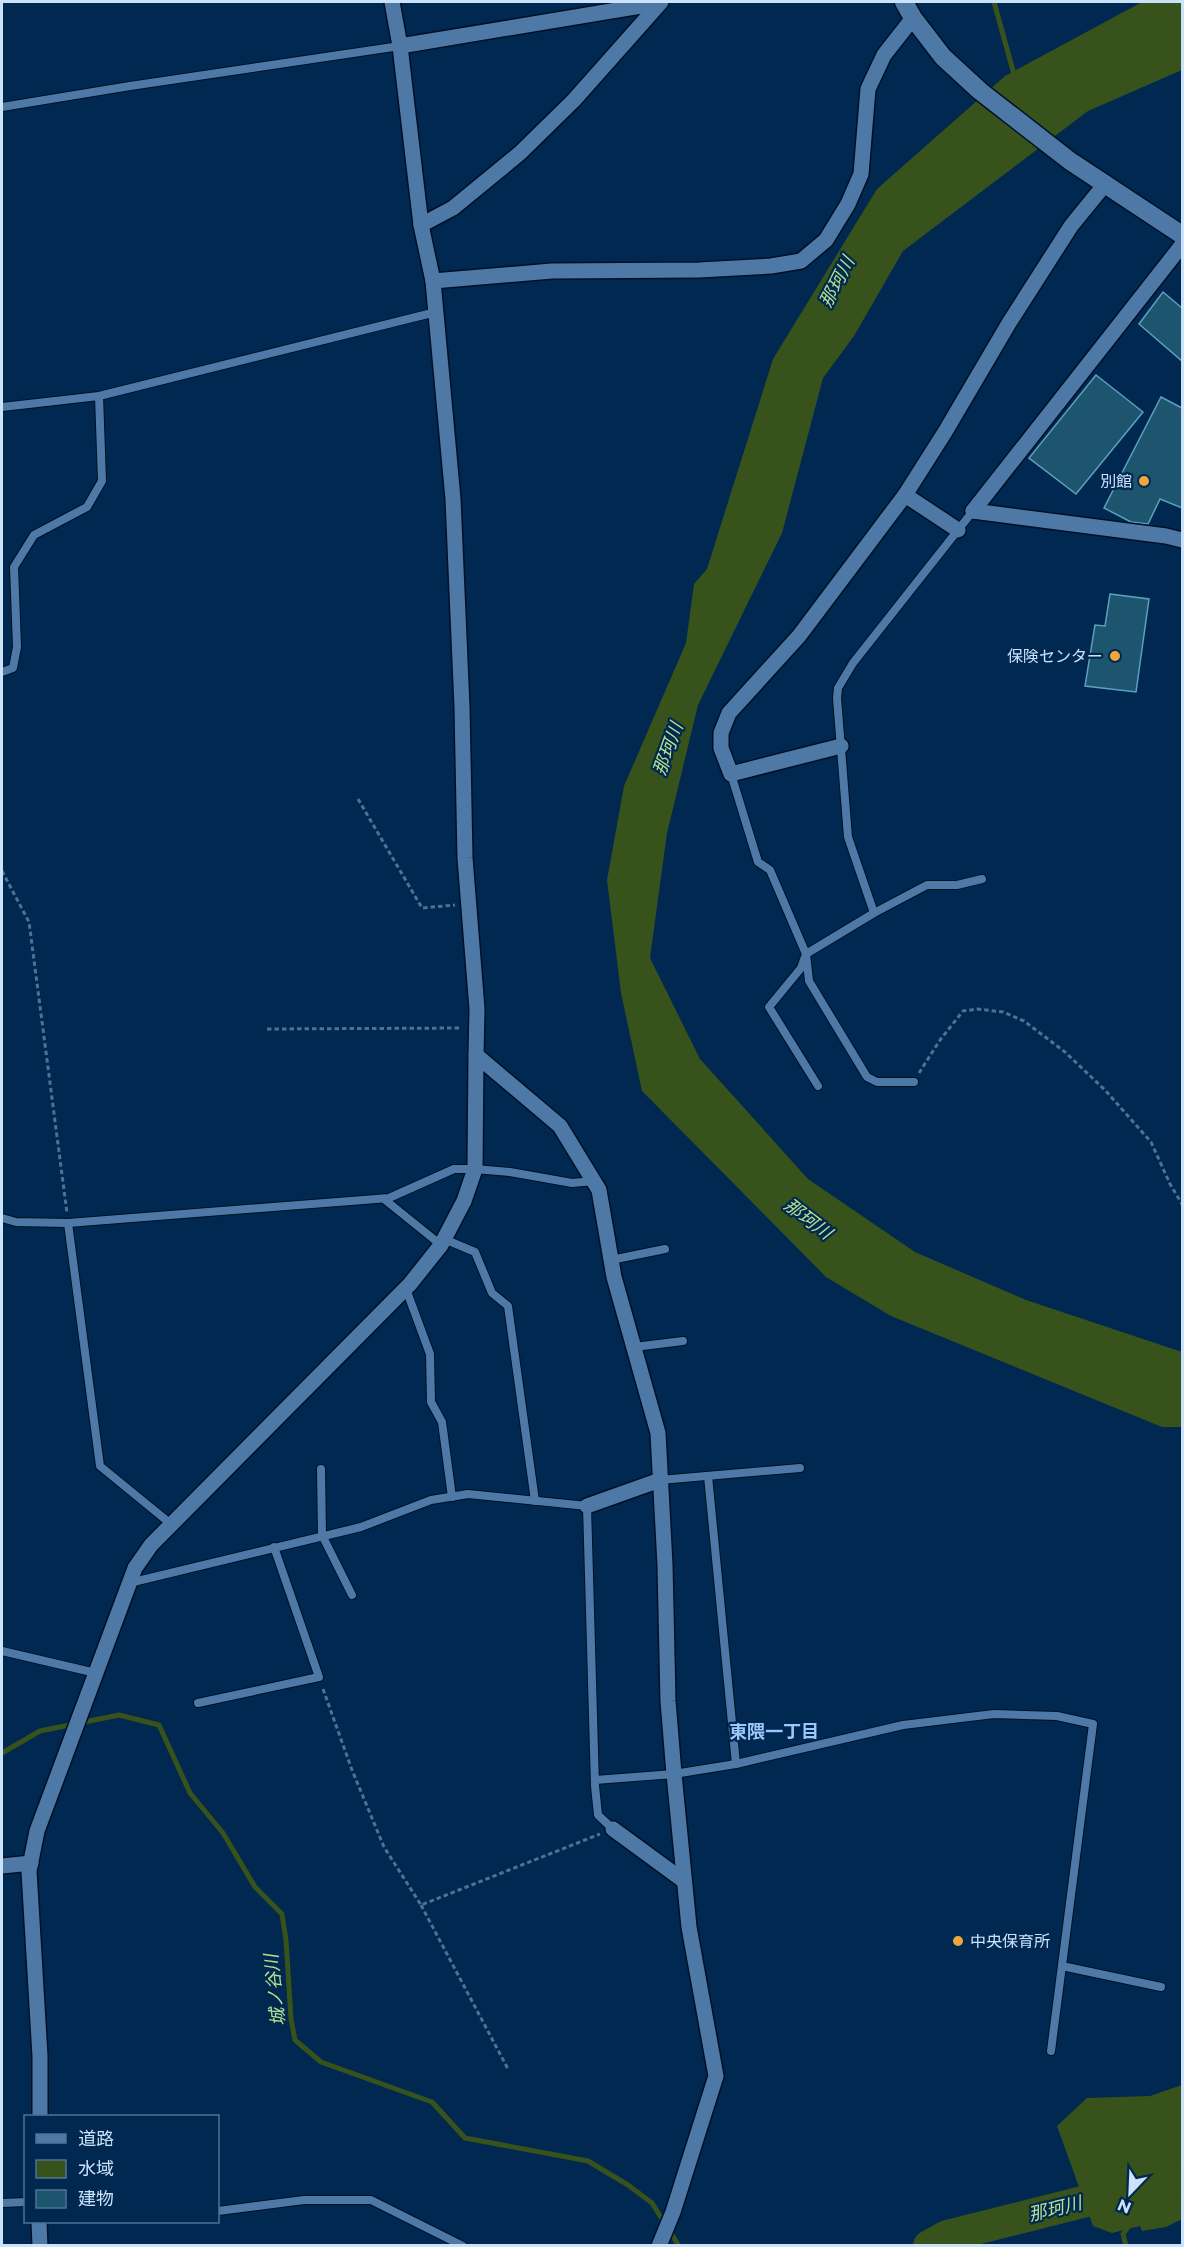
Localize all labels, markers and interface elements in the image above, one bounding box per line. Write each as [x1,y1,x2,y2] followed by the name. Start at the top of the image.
[815,251,860,311] water label: 那珂川
[1100,472,1132,491] place label: 別館
[1137,474,1151,488] marker: 別館
[1007,647,1103,666] place label: 保険センター
[1108,649,1122,663] marker: 保険センター
[648,718,688,778] water label: 那珂川
[780,1194,838,1245] water label: 那珂川
[729,1721,819,1743] district label: 東隈一丁目
[970,1932,1050,1951] place label: 中央保育所
[951,1934,965,1948] marker: 中央保育所
[260,1951,290,2027] water label: 城ノ谷川
[24,2115,219,2223] legend
[78,2128,114,2150] text: 道路
[78,2158,114,2180] text: 水域
[1100,2163,1160,2223] north arrow
[78,2188,114,2210] text: 建物
[1026,2191,1086,2226] water label: 那珂川
[1115,2195,1134,2218] text: N

